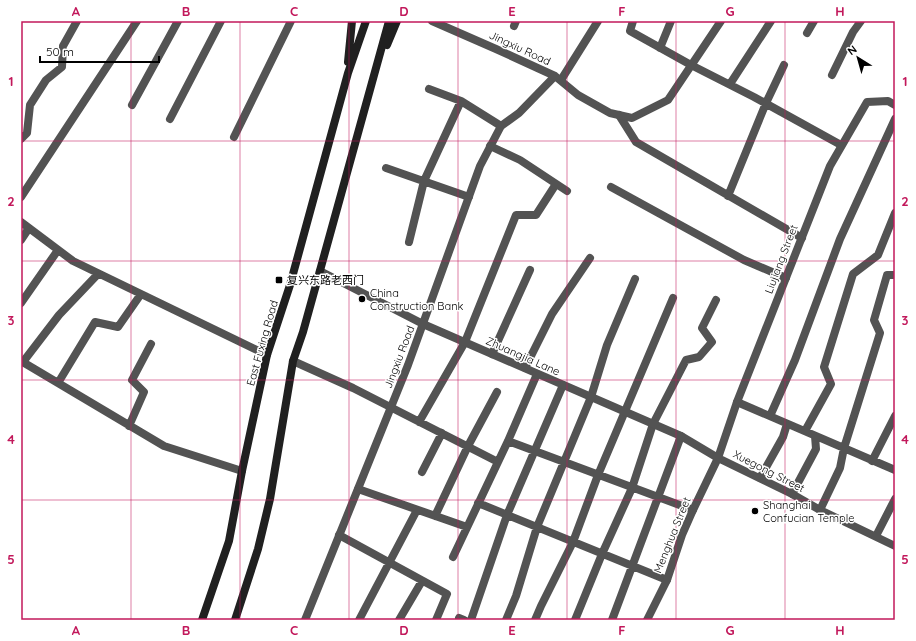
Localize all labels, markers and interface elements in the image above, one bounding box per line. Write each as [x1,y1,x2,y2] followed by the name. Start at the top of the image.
[72,3,81,19] text: A
[182,3,190,19] text: B
[290,3,298,19] text: C
[399,3,409,19] text: D
[508,3,516,19] text: E
[618,3,626,19] text: F
[725,3,735,19] text: G
[835,3,845,19] text: H
[487,28,553,68] street label: Jingxiu Road
[40,38,159,64] scale bar
[838,38,878,78] north arrow
[845,42,859,58] text: N
[46,44,74,59] text: 50 m
[8,73,14,89] text: 1
[902,73,908,89] text: 1
[7,193,15,209] text: 2
[901,193,909,209] text: 2
[761,222,801,295] street label: Liujiang Street
[287,273,364,287] place label: 复兴东路老西门
[274,275,284,285] marker: 复兴东路老西门
[370,286,464,313] place label: China Construction Bank
[357,294,367,304] marker: China Construction Bank
[243,299,281,387] street label: East Fuxing Road
[8,312,15,328] text: 3
[902,312,909,328] text: 3
[381,324,417,390] street label: Jingxiu Road
[484,333,562,379] street label: Zhuangjia Lane
[7,431,15,447] text: 4
[901,431,909,447] text: 4
[731,447,807,495] street label: Xuegong Street
[650,495,694,575] street label: Menghua Street
[763,498,854,525] place label: Shanghai Confucian Temple
[750,506,760,516] marker: Shanghai Confucian Temple
[7,551,15,567] text: 5
[901,551,909,567] text: 5
[72,622,81,638] text: A
[182,622,190,638] text: B
[290,622,298,638] text: C
[399,622,409,638] text: D
[508,622,516,638] text: E
[618,622,626,638] text: F
[725,622,735,638] text: G
[835,622,845,638] text: H

